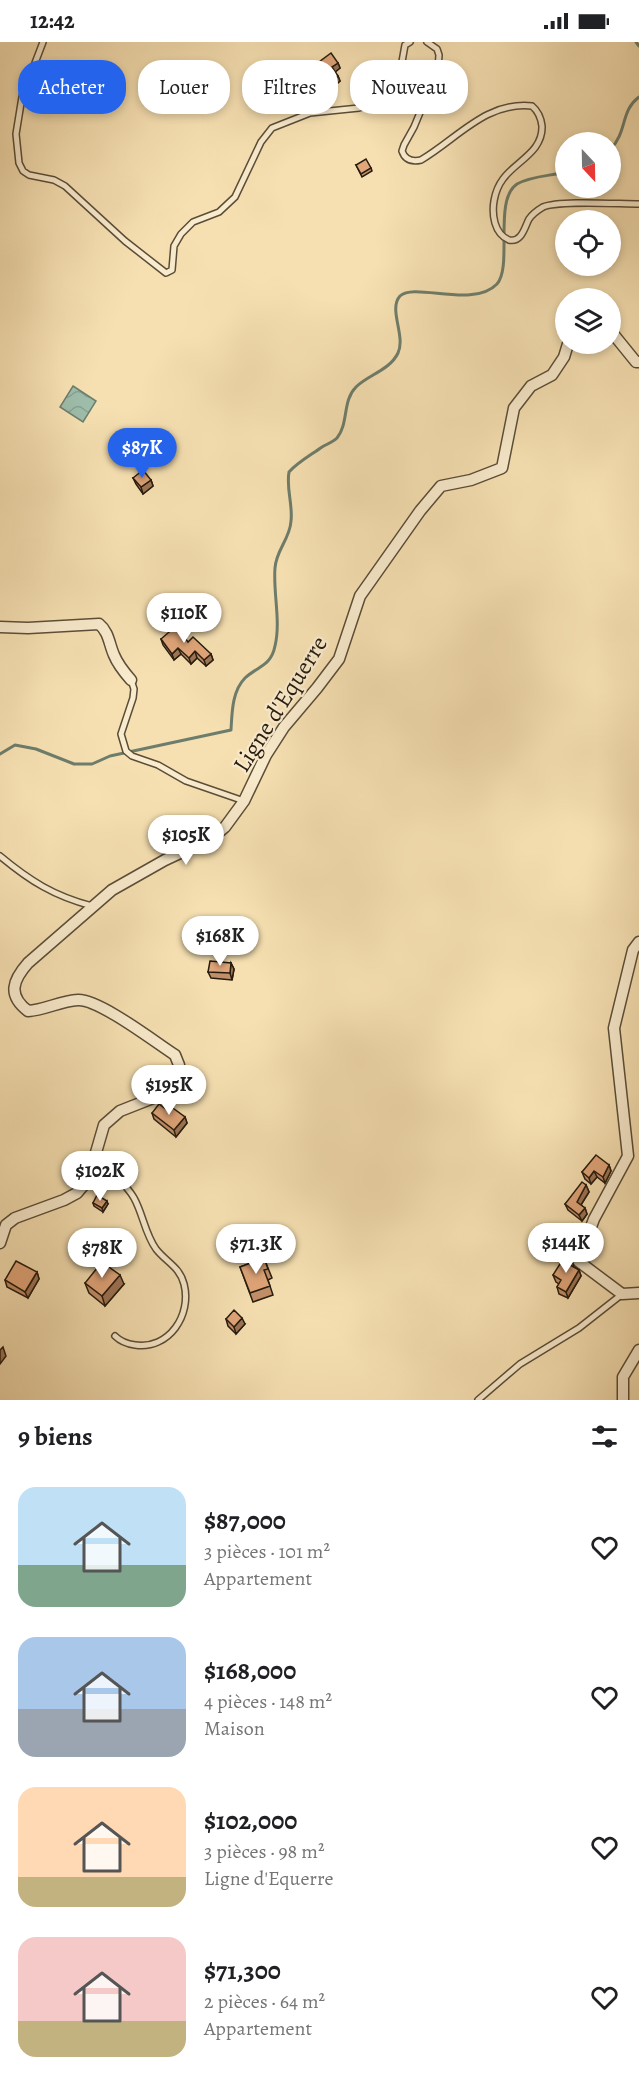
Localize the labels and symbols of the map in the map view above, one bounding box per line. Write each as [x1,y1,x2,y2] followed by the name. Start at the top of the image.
[555,132,621,198] north arrow
[106,428,178,479] pin: $87K
[142,593,226,644] pin: $110K
[225,630,335,778] street label: Ligne d'Equerre
[144,815,228,866] pin: $105K
[178,916,262,967] pin: $168K
[127,1065,211,1116] pin: $195K
[58,1151,142,1202] pin: $102K
[524,1223,608,1274] pin: $144K
[207,1224,305,1275] pin: $71.3K
[66,1228,138,1279] pin: $78K

